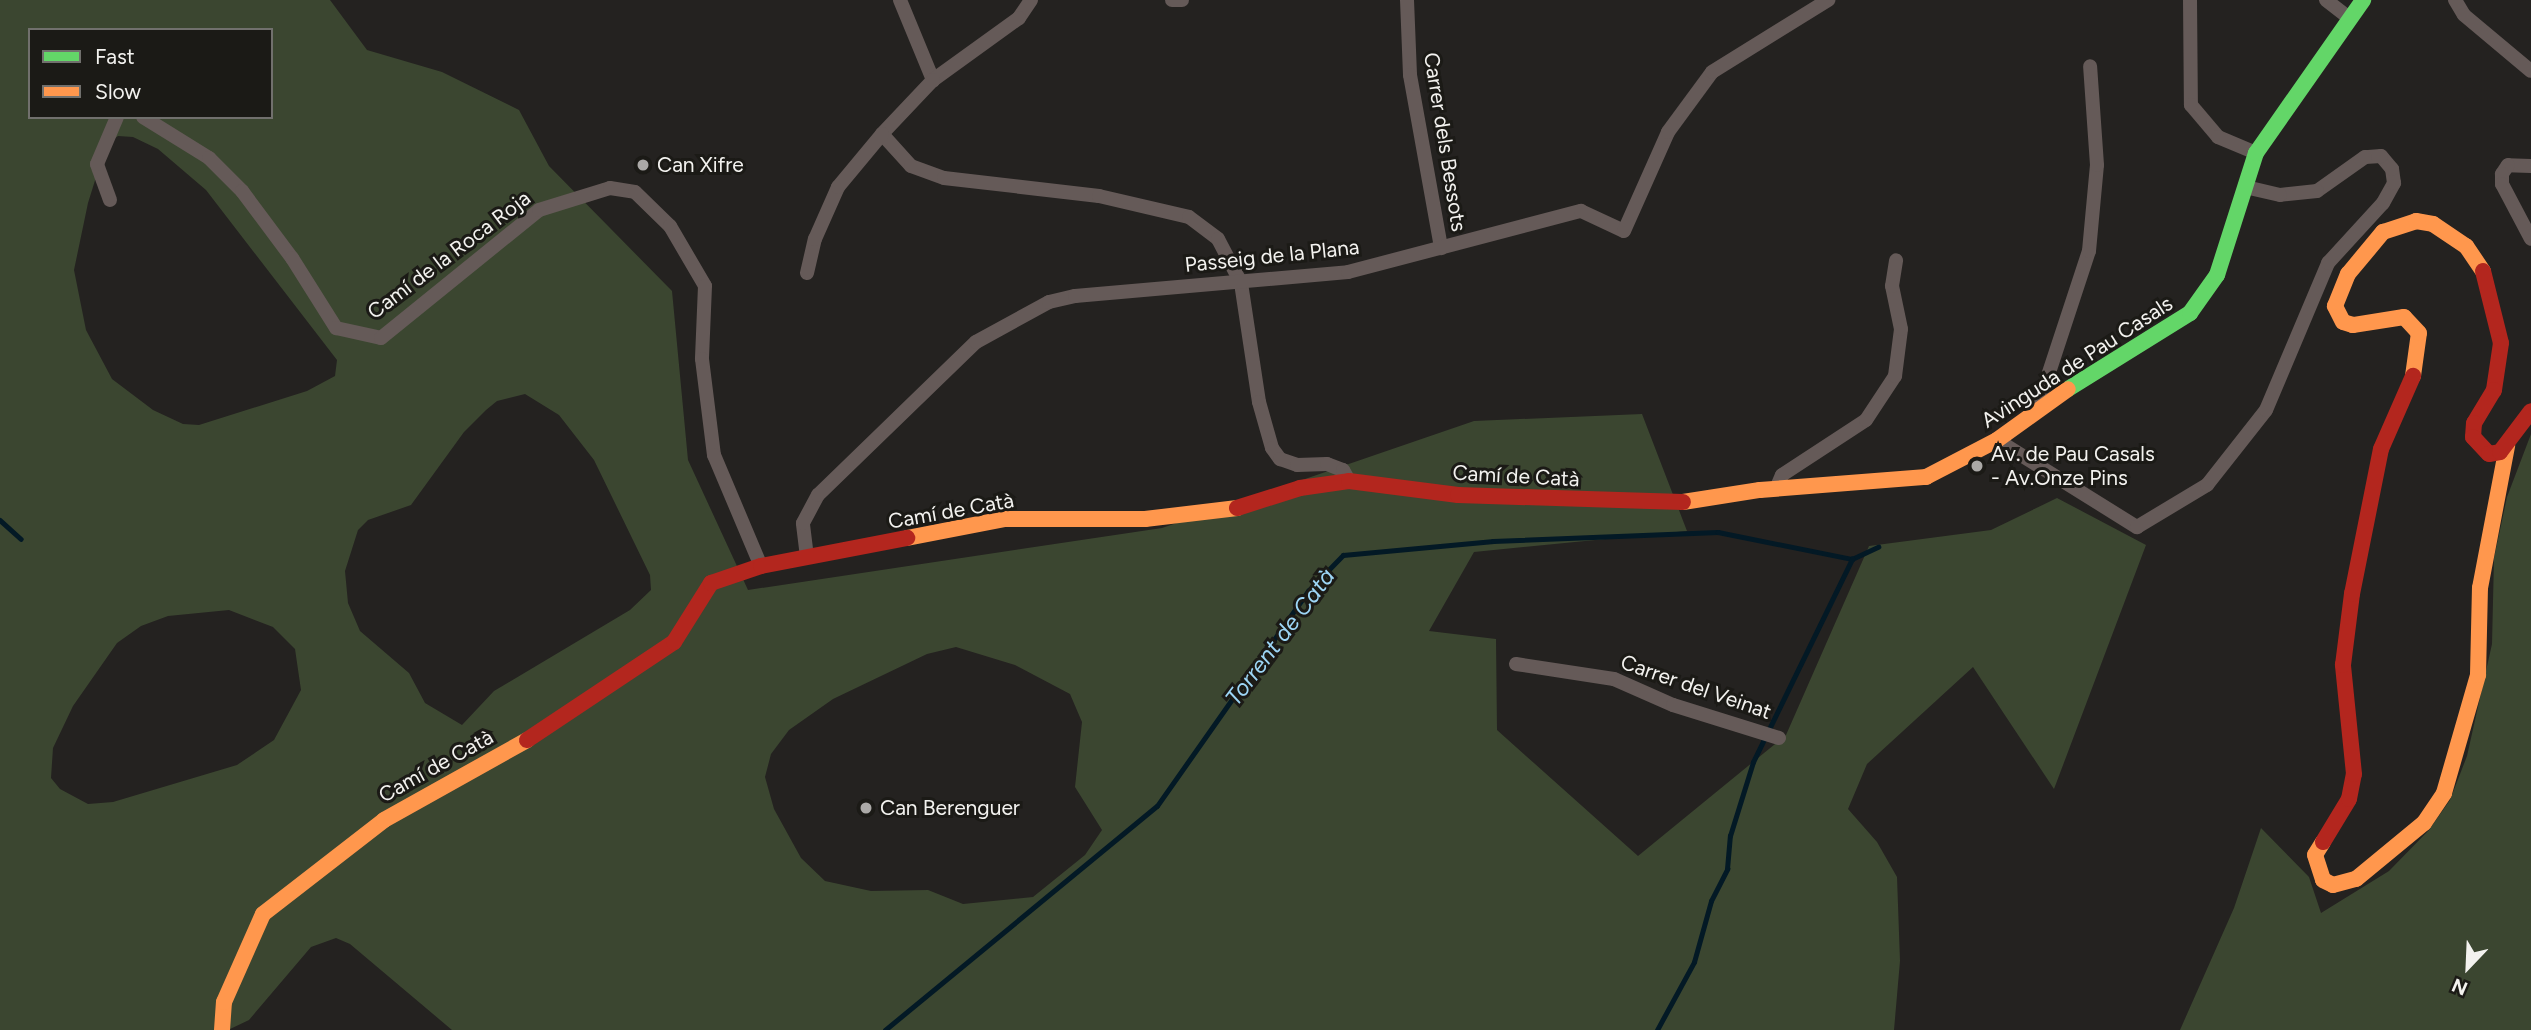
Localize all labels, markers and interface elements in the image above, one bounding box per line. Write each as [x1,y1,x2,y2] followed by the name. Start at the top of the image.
[28,28,273,119] legend
[95,44,135,69] text: Fast
[1418,51,1472,233] street label: Carrer dels Bessots
[95,79,141,104] text: Slow
[657,152,744,178] place label: Can Xifre
[635,157,651,173] marker: Can Xifre
[363,186,535,324] street label: Camí de la Roca Roja
[1183,234,1361,278] street label: Passeig de la Plana
[1977,291,2177,433] street label: Avinguda de Pau Casals
[1991,441,2155,491] place label: Av. de Pau Casals - Av.Onze Pins
[1969,458,1985,474] marker: Av. de Pau Casals - Av.Onze Pins
[1452,460,1580,492] street label: Camí de Catà
[886,488,1016,534] street label: Camí de Catà
[1219,563,1341,711] water label: Torrent de Catà
[1617,649,1775,725] street label: Carrer del Veinat
[374,724,498,808] street label: Camí de Catà
[880,795,1020,821] place label: Can Berenguer
[858,800,874,816] marker: Can Berenguer
[2433,932,2503,1002] north arrow
[2448,973,2471,1000] text: N

